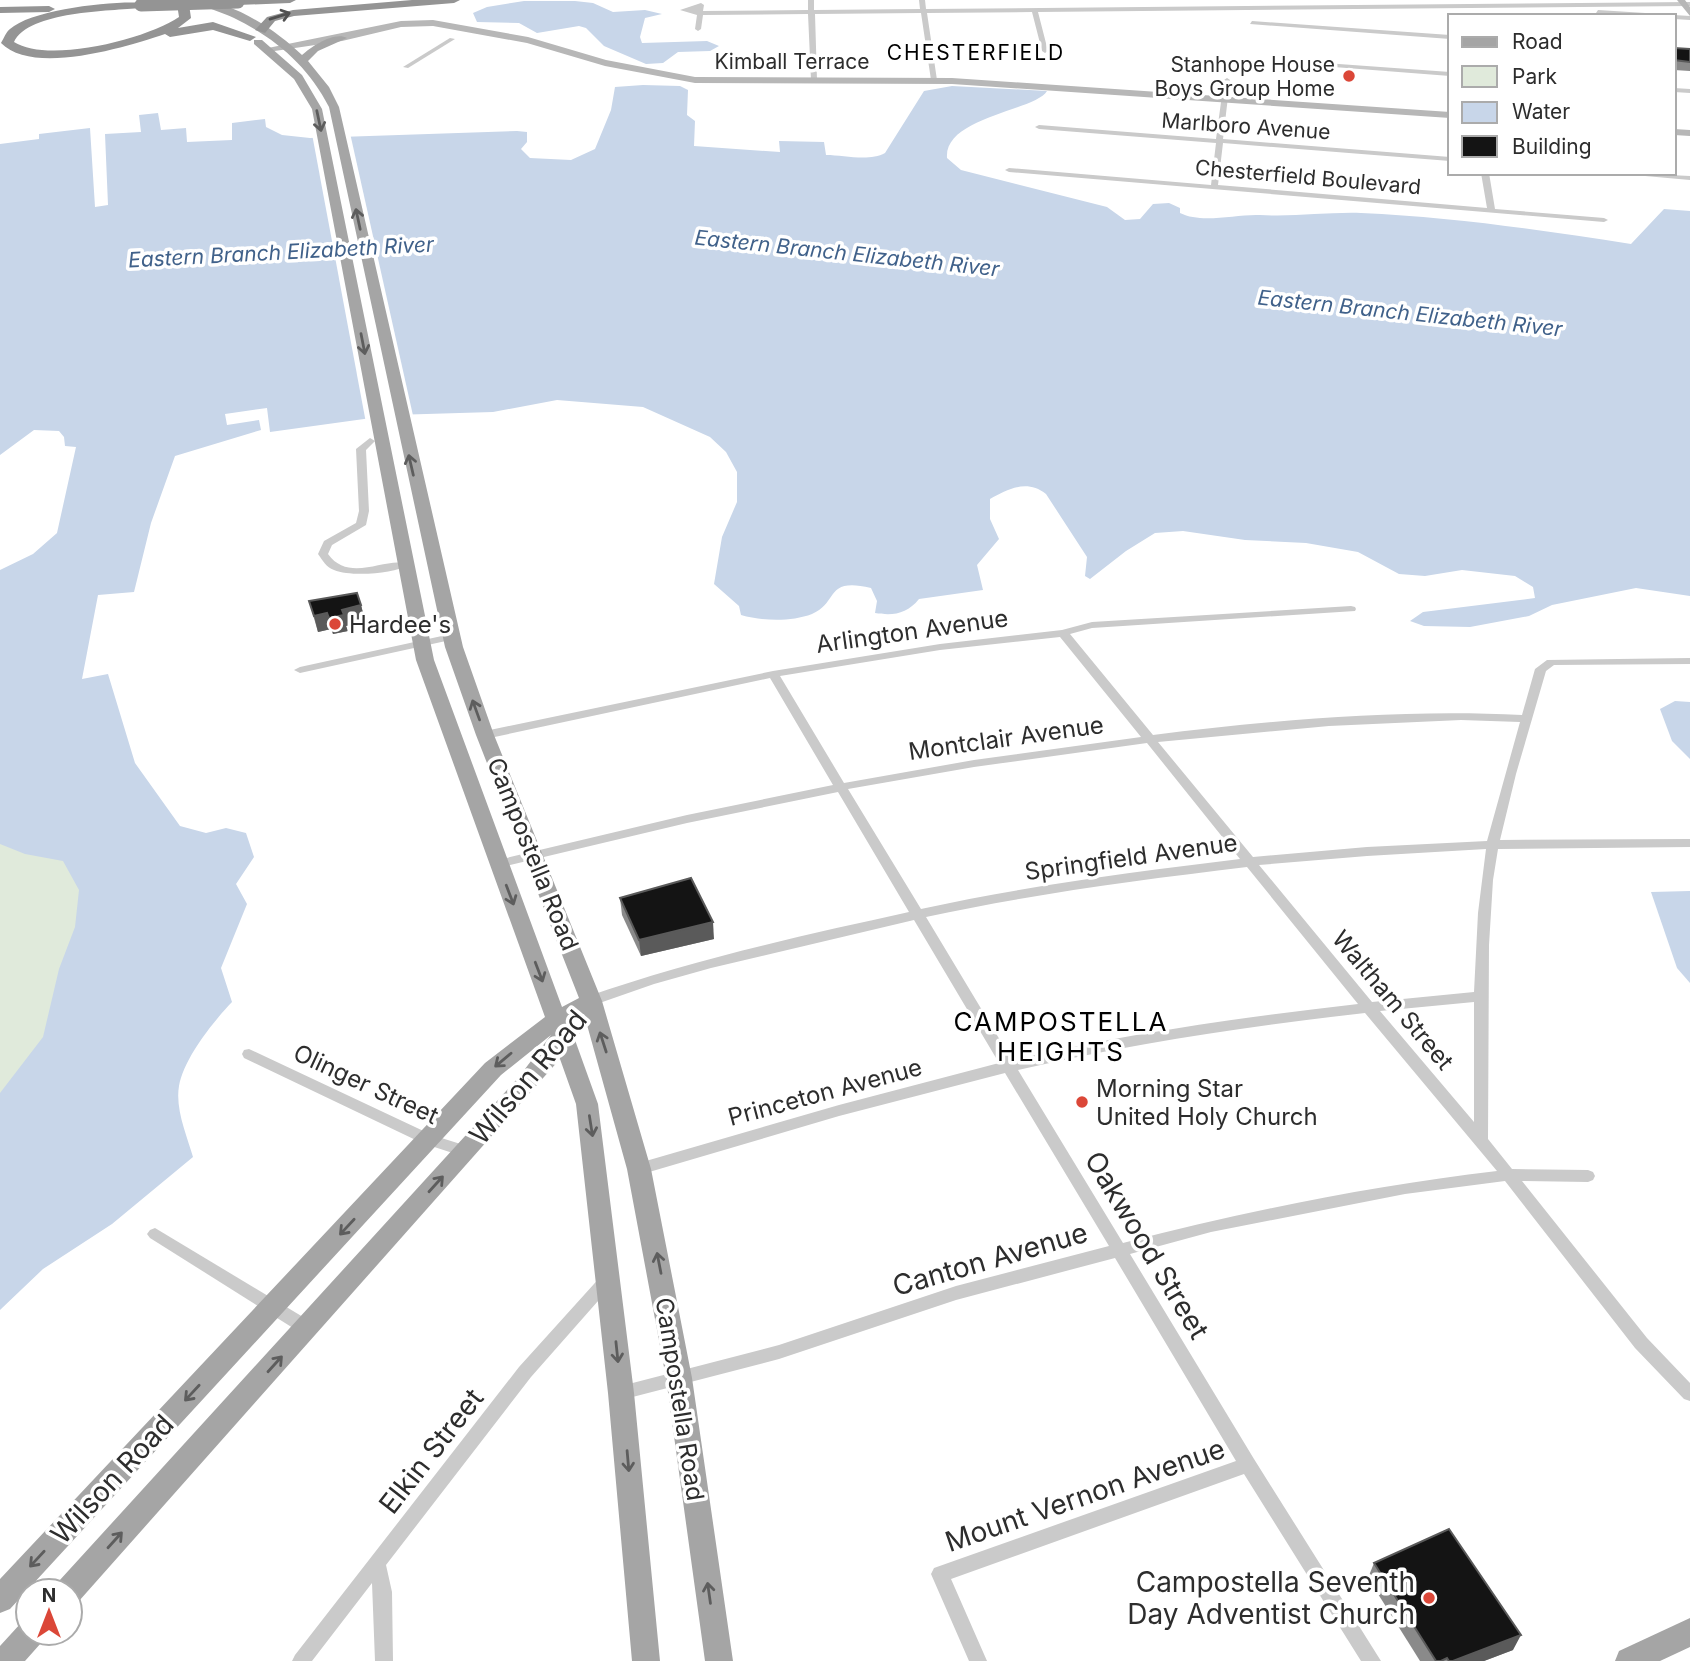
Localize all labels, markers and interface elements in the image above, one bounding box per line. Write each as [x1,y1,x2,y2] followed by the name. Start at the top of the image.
[269,9,291,22] one-way arrow
[1448,14,1676,175] legend
[1512,29,1563,54] text: Road
[887,40,1065,65] district label: CHESTERFIELD
[714,49,870,74] street label: Kimball Terrace
[1154,52,1335,101] place label: Stanhope House Boys Group Home
[1512,64,1557,89] text: Park
[1341,68,1357,84] marker: Stanhope House Boys Group Home
[1512,99,1570,124] text: Water
[1161,108,1331,144] street label: Marlboro Avenue
[313,109,326,132] one-way arrow
[1512,134,1592,159] text: Building
[1194,155,1422,199] street label: Chesterfield Boulevard
[351,208,365,231] one-way arrow
[694,225,1002,282] water label: Eastern Branch Elizabeth River
[128,231,436,272] water label: Eastern Branch Elizabeth River
[1257,285,1565,342] water label: Eastern Branch Elizabeth River
[357,332,370,355] one-way arrow
[404,454,417,477] one-way arrow
[814,603,1010,659] street label: Arlington Avenue
[349,610,451,639] place label: Hardee's
[327,616,343,632] marker: Hardee's
[469,700,481,722] one-way arrow
[907,710,1105,766] street label: Montclair Avenue
[481,753,585,955] street label: Campostella Road
[1023,828,1239,886] street label: Springfield Avenue
[505,883,517,905] one-way arrow
[1326,924,1460,1076] street label: Waltham Street
[534,961,547,983] one-way arrow
[462,1003,594,1151] street label: Wilson Road
[954,1006,1168,1067] district label: CAMPOSTELLA HEIGHTS
[596,1032,609,1054] one-way arrow
[289,1038,443,1130] street label: Olinger Street
[725,1052,925,1132] street label: Princeton Avenue
[494,1053,512,1068] one-way arrow
[1096,1074,1318,1131] place label: Morning Star United Holy Church
[1074,1094,1090,1110] marker: Morning Star United Holy Church
[585,1114,598,1137] one-way arrow
[1078,1145,1216,1345] street label: Oakwood Street
[427,1176,444,1193] one-way arrow
[889,1215,1091,1303] street label: Canton Avenue
[339,1218,356,1235] one-way arrow
[651,1252,665,1275] one-way arrow
[650,1295,710,1503] street label: Campostella Road
[610,1341,623,1363] one-way arrow
[266,1356,283,1373] one-way arrow
[372,1382,490,1520] street label: Elkin Street
[184,1384,200,1402] one-way arrow
[43,1407,181,1551] street label: Wilson Road
[941,1431,1229,1559] street label: Mount Vernon Avenue
[622,1449,635,1472] one-way arrow
[106,1532,123,1549] one-way arrow
[29,1550,45,1568] one-way arrow
[1127,1565,1415,1631] place label: Campostella Seventh Day Adventist Church
[14,1577,84,1647] north arrow
[703,1583,716,1605] one-way arrow
[42,1584,56,1607] text: N
[1421,1590,1437,1606] marker: Campostella Seventh Day Adventist Church

